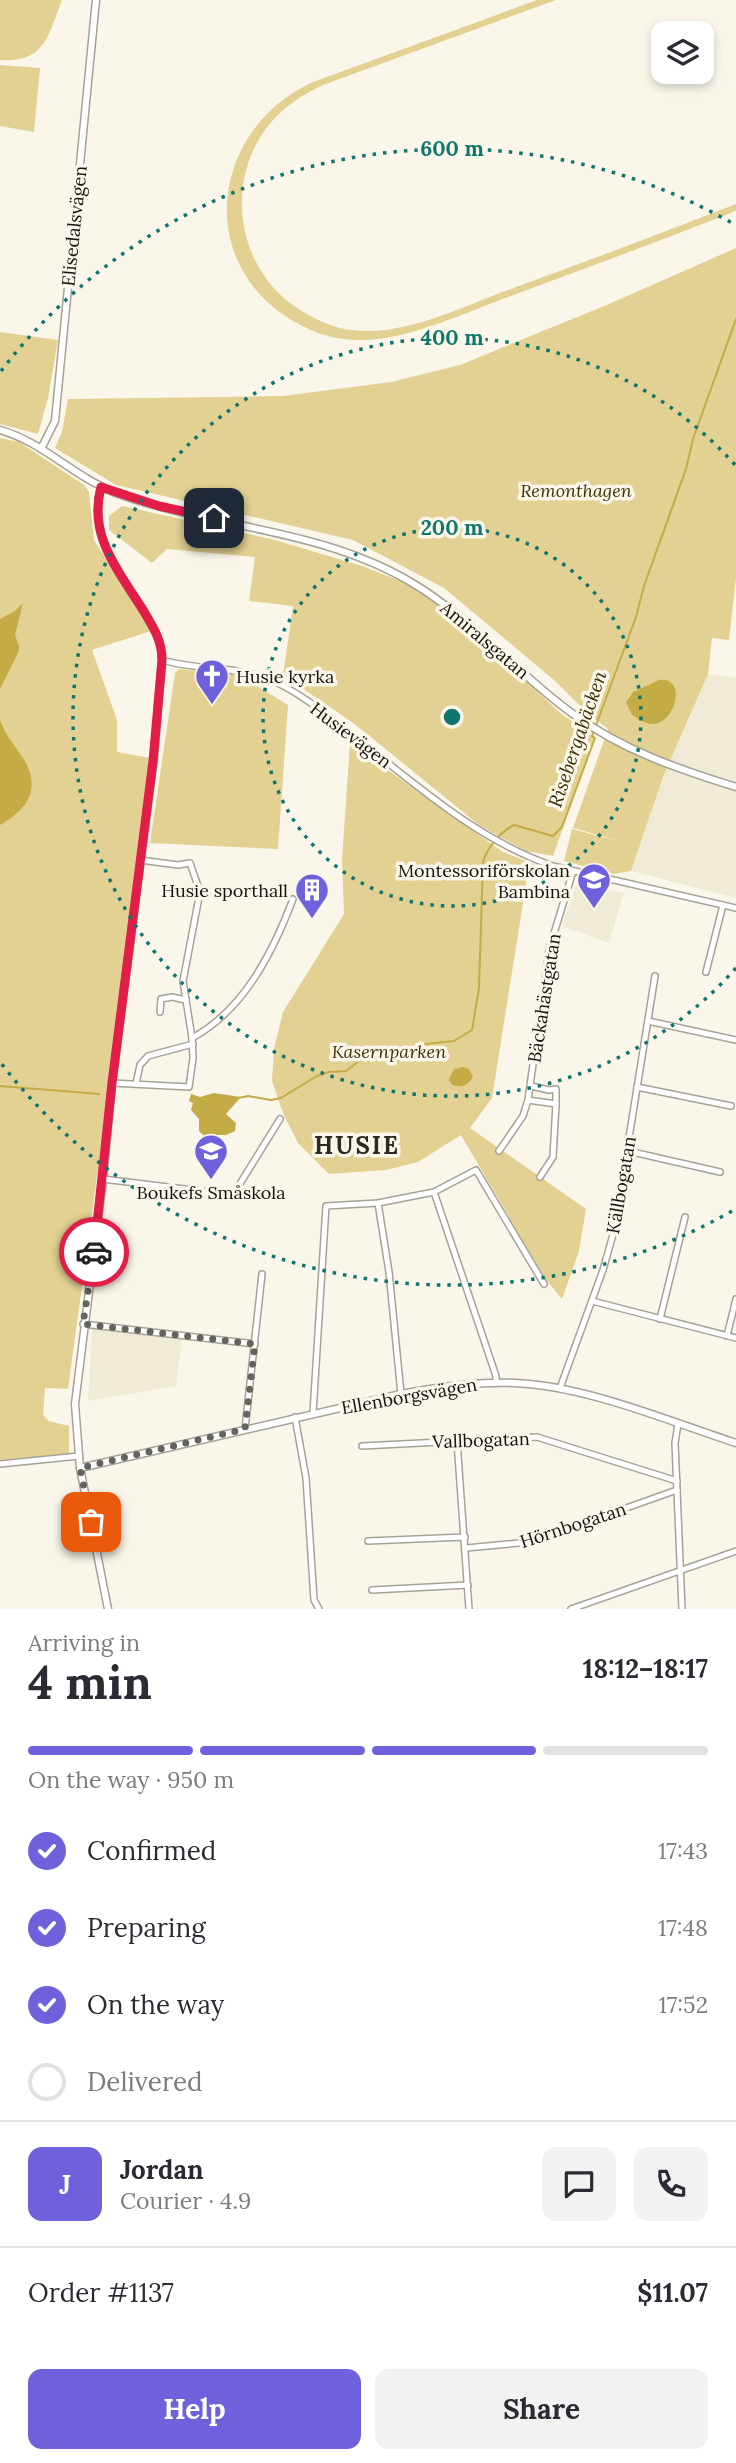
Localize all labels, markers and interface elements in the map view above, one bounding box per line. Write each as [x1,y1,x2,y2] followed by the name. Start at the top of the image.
[651,21,714,84] map controls
[651,21,714,84] button: layers
[420,135,484,162] text: 600 m
[56,164,92,287] street label: Elisedalsvägen
[420,324,484,351] text: 400 m
[520,479,632,502] park label: Remonthagen
[184,488,244,548] pin
[195,499,233,537] icon: home
[421,514,483,541] text: 200 m
[435,596,534,684] street label: Amiralsgatan
[193,657,231,706] church icon: Husie kyrka
[236,665,334,688] place label: Husie kyrka
[542,667,612,810] water label: Risebergabäcken
[306,697,396,773] street label: Husievägen
[440,705,464,729] centre of rings
[398,859,570,903] place label: Montessoriförskolan Bambina
[575,861,613,910] school or university icon: Montessoriförskolan Bambina
[293,871,331,920] building icon: Husie sporthall
[161,879,288,902] place label: Husie sporthall
[522,932,566,1064] street label: Bäckahästgatan
[332,1040,446,1063] park label: Kasernparken
[314,1130,400,1161] district label: HUSIE
[192,1132,230,1181] school or university icon: Boukefs Småskola
[601,1134,641,1236] street label: Källbogatan
[137,1181,286,1204] place label: Boukefs Småskola
[59,1217,129,1287] courier
[75,1233,113,1271] icon: car
[339,1373,479,1419] street label: Ellenborgsvägen
[431,1427,530,1453] street label: Vallbogatan
[61,1492,121,1552] pin
[517,1497,629,1553] street label: Hörnbogatan
[72,1503,110,1541] icon: bag
[28,1628,140,1657] text: Arriving in
[583,1652,708,1685] text: 18:12–18:17
[28,1653,152,1712] text: 4 min
[28,1765,234,1794] text: On the way · 950 m
[28,1832,66,1870] icon: check
[87,1834,216,1867] text: Confirmed
[658,1836,708,1865] text: 17:43
[28,1909,66,1947] icon: check
[87,1911,206,1944] text: Preparing
[658,1913,708,1942] text: 17:48
[28,1986,66,2024] icon: check
[87,1988,224,2021] text: On the way
[658,1990,708,2019] text: 17:52
[87,2065,203,2098] text: Delivered
[542,2147,616,2221] button: chat
[634,2147,708,2221] button: phone
[120,2153,204,2186] text: Jordan
[59,2168,71,2201] text: J
[120,2186,251,2215] text: Courier · 4.9
[28,2276,174,2309] text: Order #1137
[637,2276,708,2309] text: $11.07
[28,2369,361,2449] button: Help
[375,2369,708,2449] button: Share

